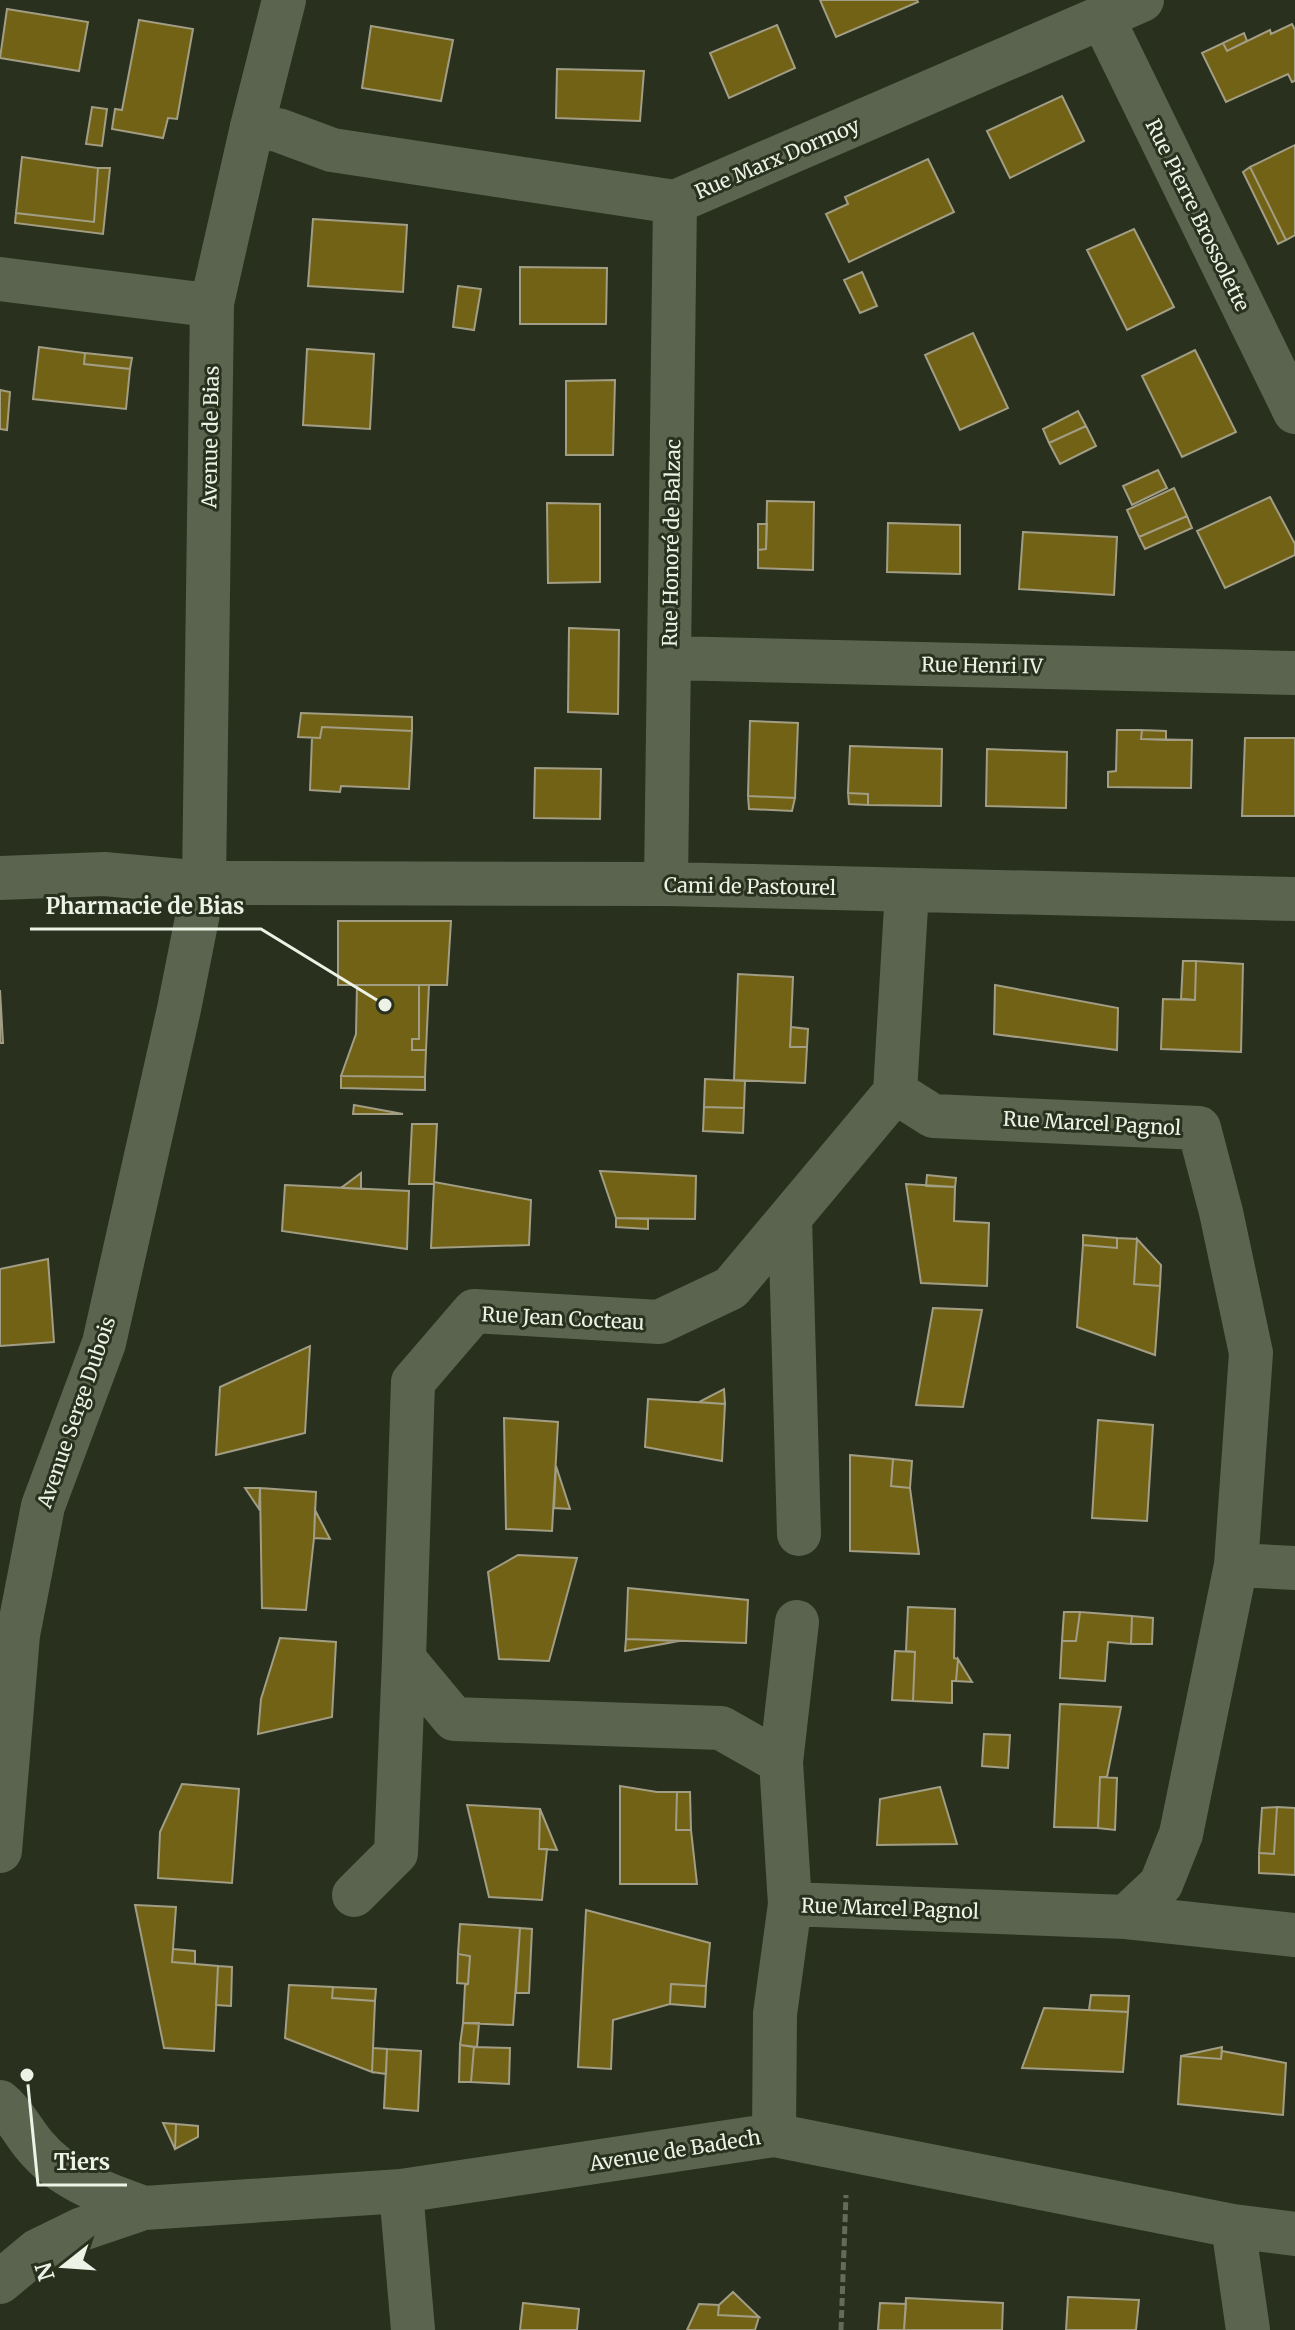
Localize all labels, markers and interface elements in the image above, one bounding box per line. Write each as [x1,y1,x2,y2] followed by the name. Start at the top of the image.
[691,112,863,204] street label: Rue Marx Dormoy
[1141,115,1255,315] street label: Rue Pierre Brossolette
[196,365,224,510] street label: Avenue de Bias
[657,439,685,647] street label: Rue Honoré de Balzac
[921,651,1044,679] street label: Rue Henri IV
[664,872,836,900] street label: Cami de Pastourel
[30,883,261,929] callout: Pharmacie de Bias
[46,892,244,920] text: Pharmacie de Bias
[1002,1106,1182,1140] street label: Rue Marcel Pagnol
[481,1301,645,1335] street label: Rue Jean Cocteau
[31,1313,121,1512] street label: Avenue Serge Dubois
[801,1892,979,1924] street label: Rue Marcel Pagnol
[587,2124,762,2176] street label: Avenue de Badech
[38,2139,127,2185] callout: Tiers
[54,2148,110,2176] text: Tiers
[24,2226,104,2306] north arrow
[29,2259,61,2284] text: N

